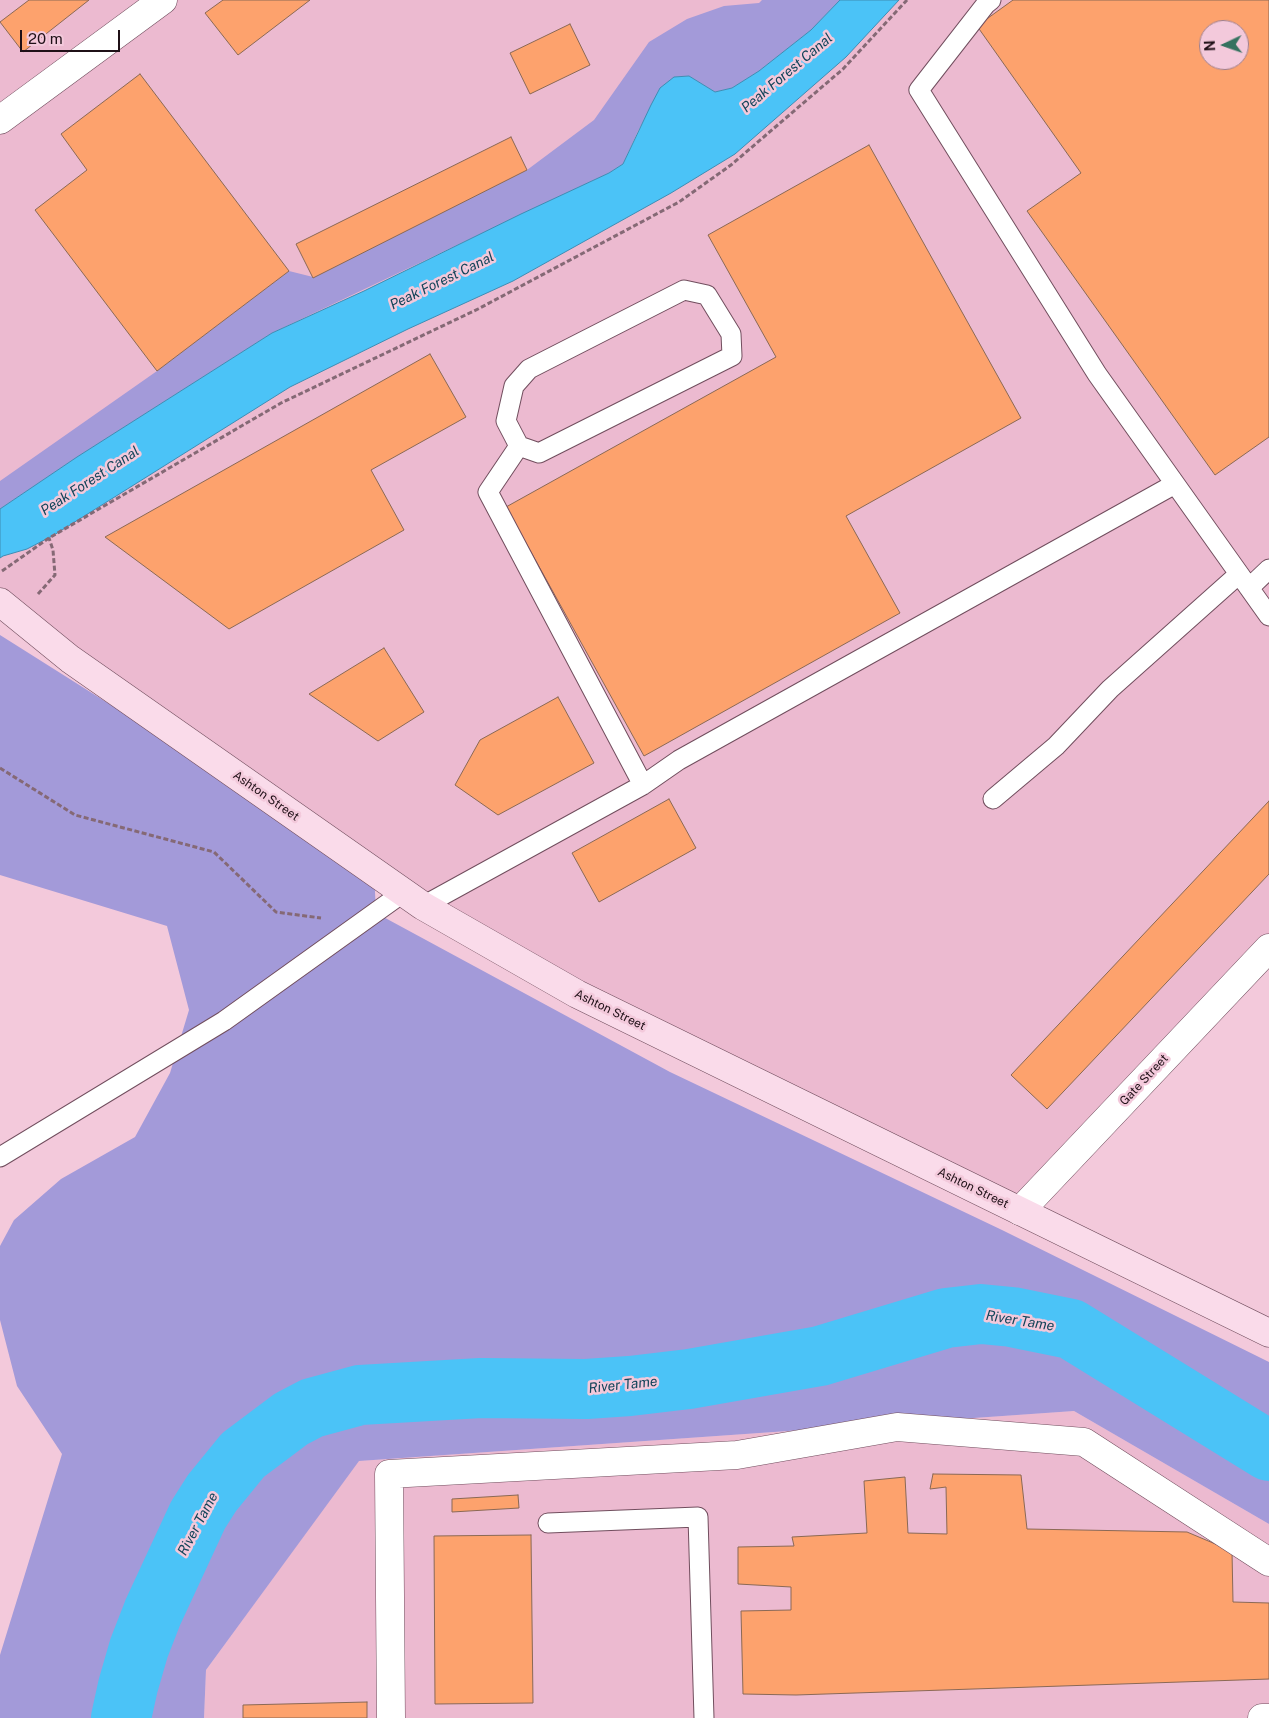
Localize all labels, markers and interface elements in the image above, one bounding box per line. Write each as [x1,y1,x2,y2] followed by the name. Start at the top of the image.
[22,20,122,52] scale bar
[1199,20,1249,70] north arrow
[28,30,63,47] text: 20 m
[738,30,836,116] water label: Peak Forest Canal
[1202,40,1218,52] text: N
[387,248,497,314] water label: Peak Forest Canal
[38,443,142,519] water label: Peak Forest Canal
[230,768,302,824] street label: Ashton Street
[572,987,648,1033] street label: Ashton Street
[1117,1052,1171,1108] street label: Gate Street
[935,1165,1011,1211] street label: Ashton Street
[985,1307,1055,1335] water label: River Tame
[588,1373,658,1397] water label: River Tame
[174,1490,222,1558] water label: River Tame

